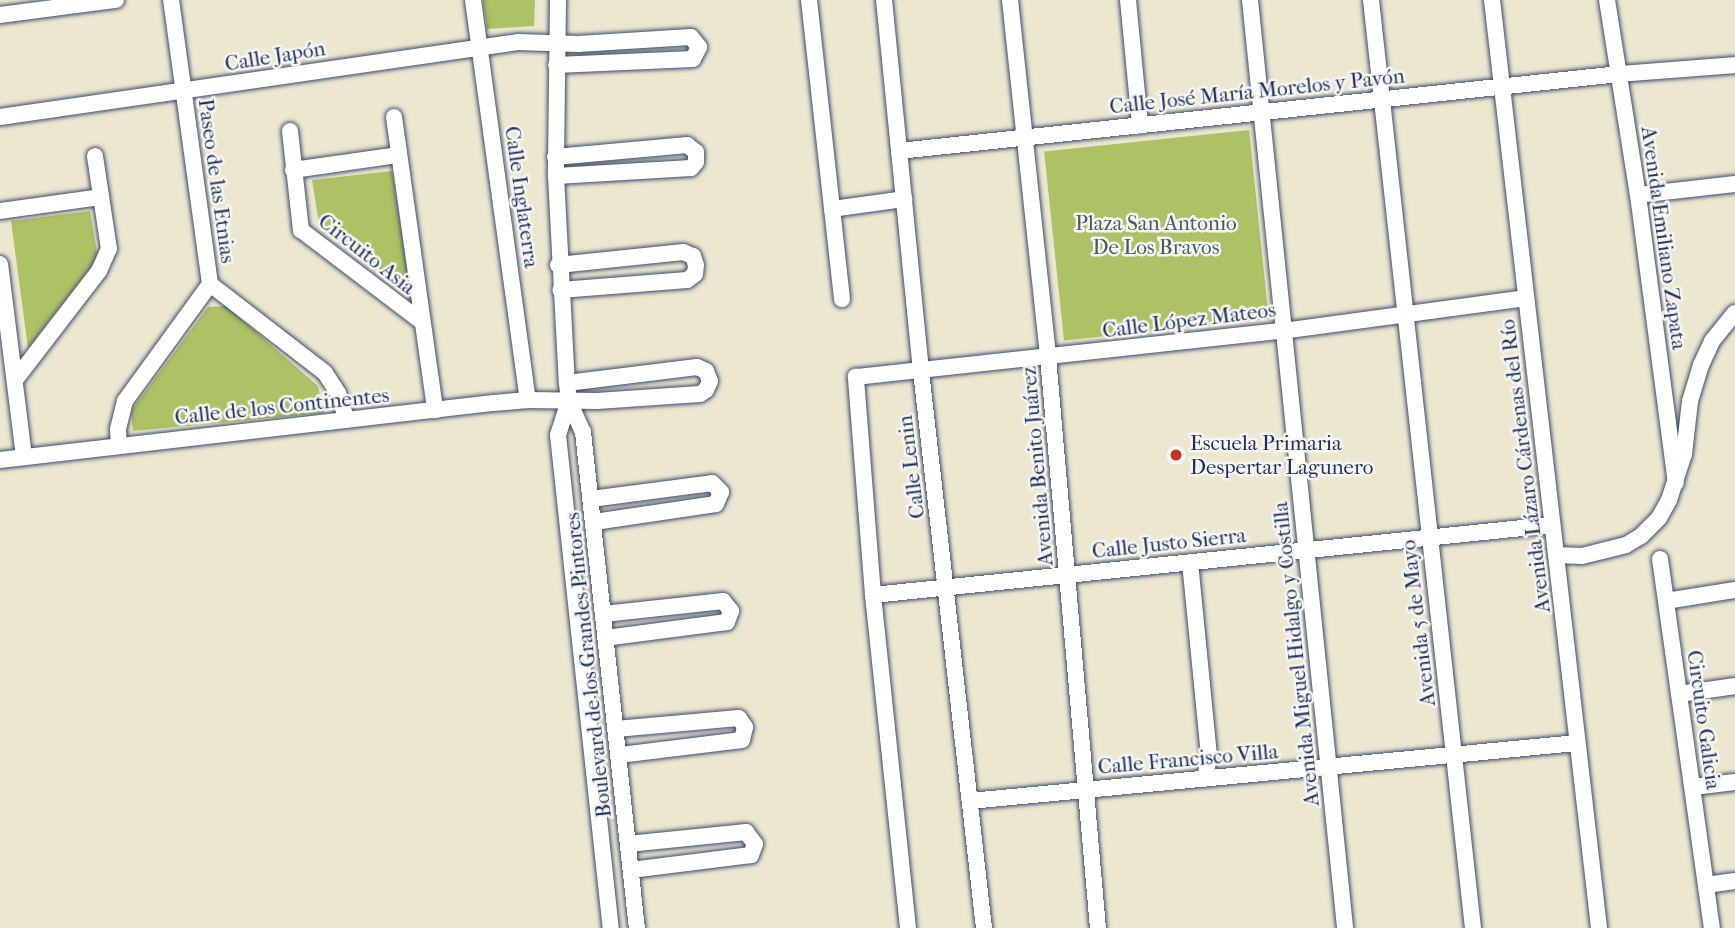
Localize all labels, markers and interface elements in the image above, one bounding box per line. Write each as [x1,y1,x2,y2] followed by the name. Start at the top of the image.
[223,36,327,76] street label: Calle Japón
[1108,63,1406,119] street label: Calle José María Morelos y Pavón
[193,97,241,265] street label: Paseo de las Etnias
[500,125,544,269] street label: Calle Inglaterra
[1636,125,1692,351] street label: Avenida Emiliano Zapata
[313,208,421,300] street label: Circuito Asia
[1075,210,1237,260] park label: Plaza San Antonio De Los Bravos
[1101,297,1277,343] street label: Calle López Mateos
[1494,318,1556,614] street label: Avenida Lázaro Cárdenas del Río
[1016,365,1058,567] street label: Avenida Benito Juárez
[173,382,391,430] street label: Calle de los Continentes
[892,414,930,520] street label: Calle Lenin
[1190,430,1373,480] place label: Escuela Primaria Despertar Lagunero
[1168,447,1184,463] marker: Escuela Primaria Despertar Lagunero
[1267,501,1325,807] street label: Avenida Miguel Hidalgo y Costilla
[559,511,617,819] street label: Boulevard de los Grandes Pintores
[1091,522,1247,564] street label: Calle Justo Sierra
[1395,538,1441,708] street label: Avenida 5 de Mayo
[1682,649,1726,791] street label: Circuito Galicia
[1097,739,1279,779] street label: Calle Francisco Villa

